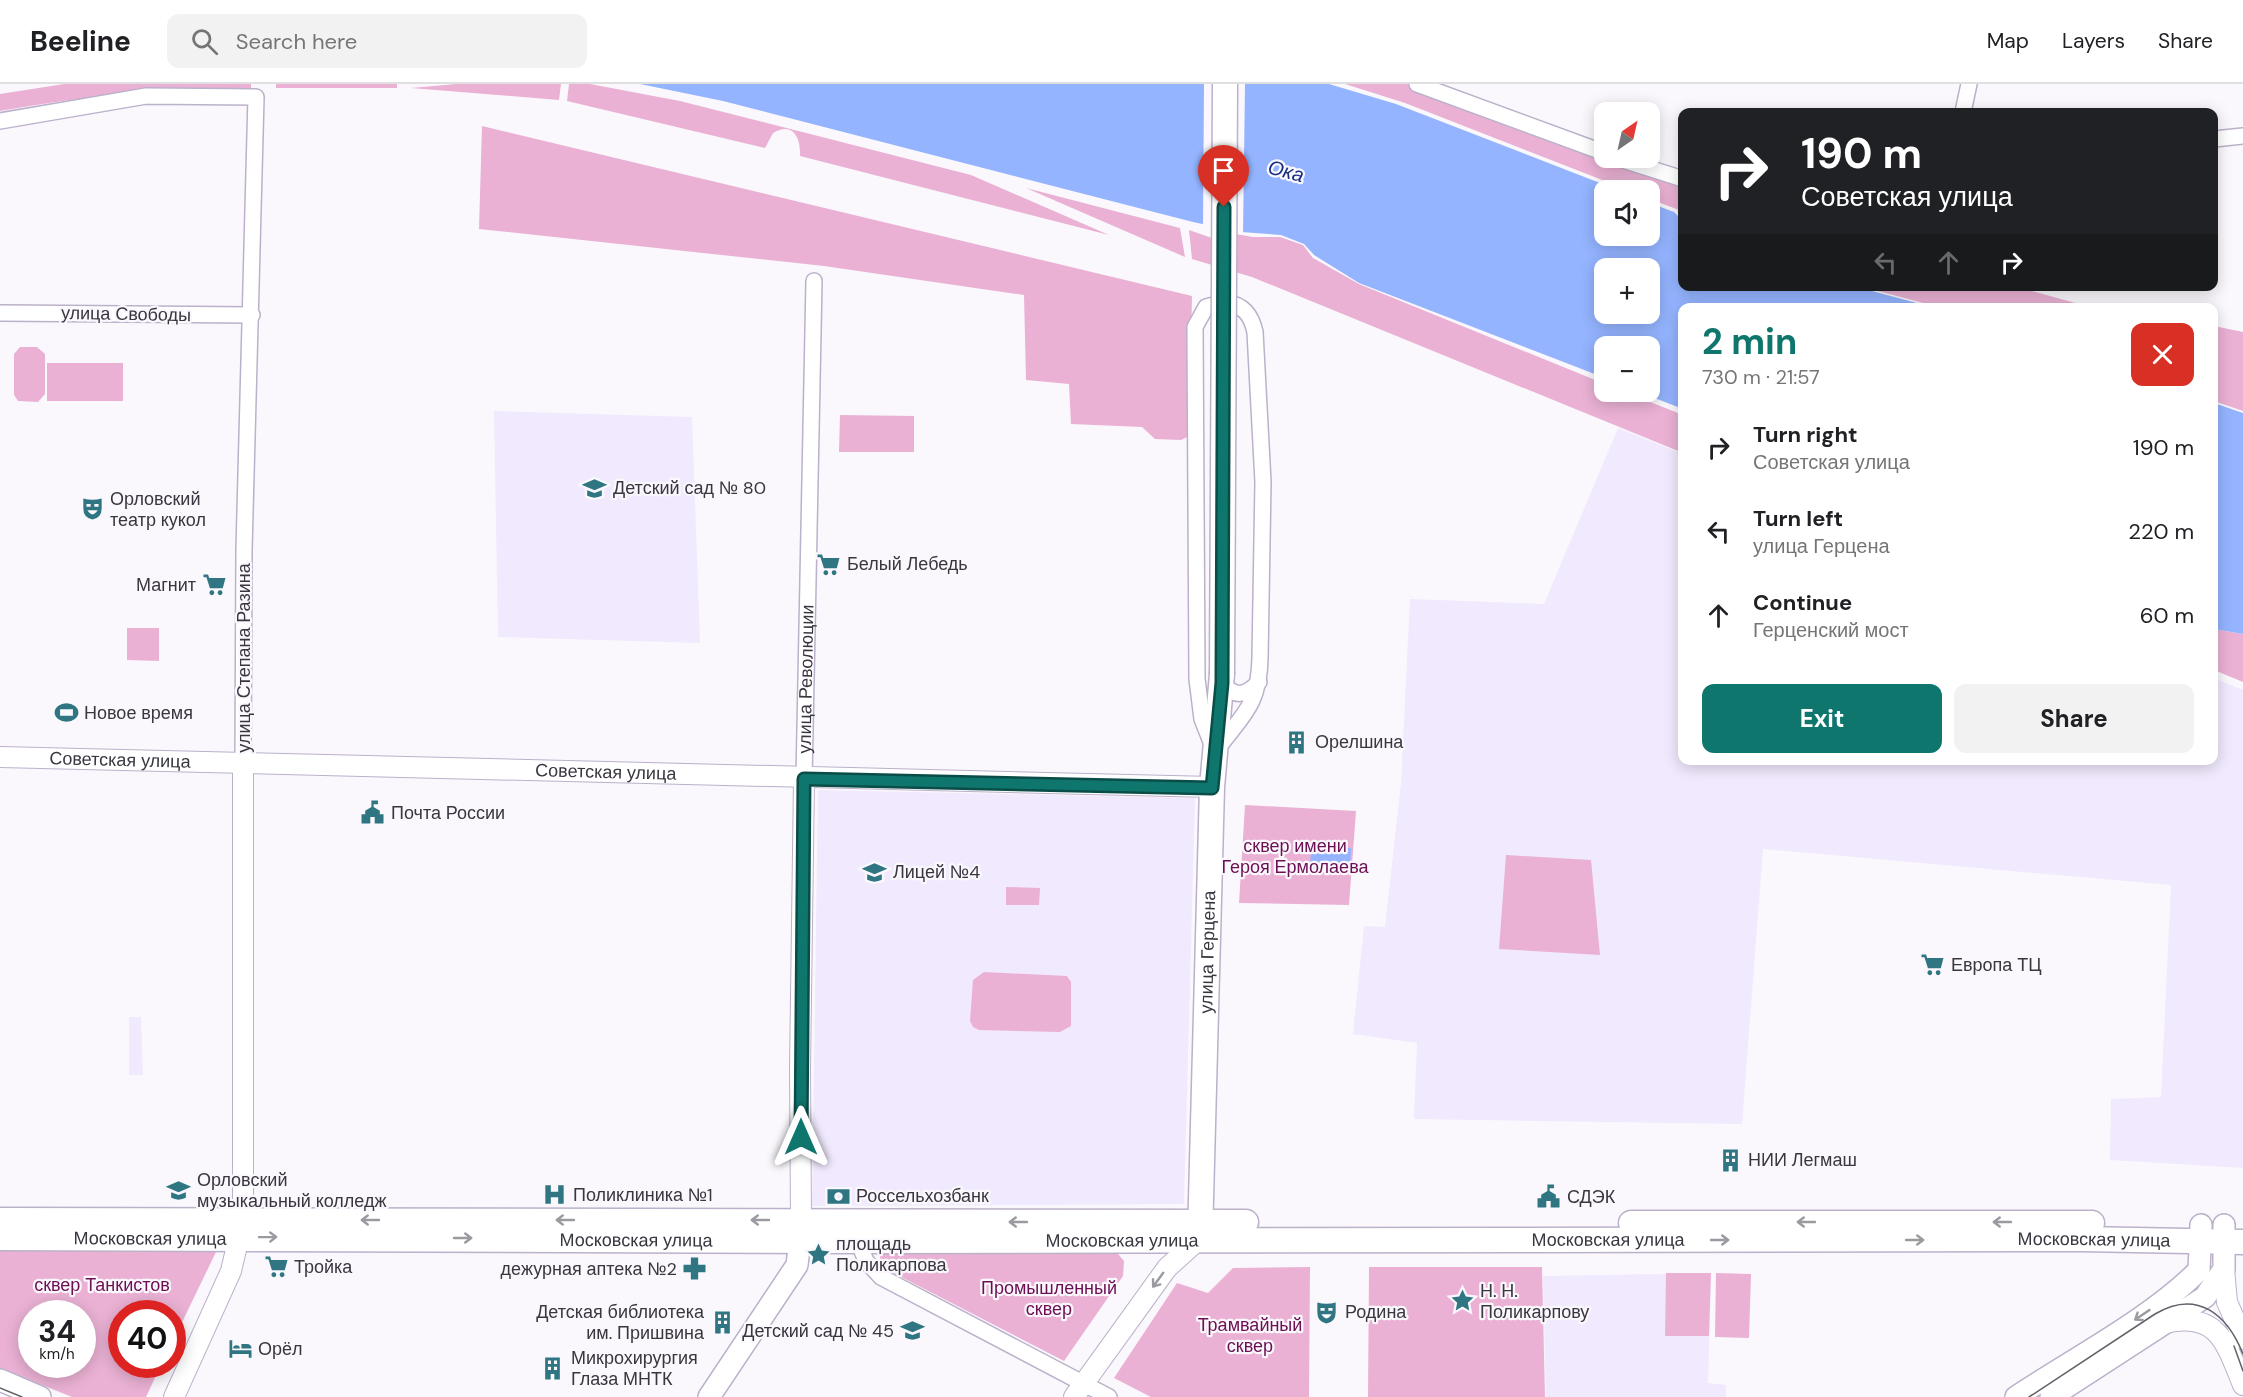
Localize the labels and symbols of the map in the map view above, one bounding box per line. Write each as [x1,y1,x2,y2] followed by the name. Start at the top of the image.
[1594,102,1660,168] north arrow
[1198,145,1249,207] pin
[1265,154,1307,188] water label: Ока
[61,301,191,327] street label: улица Свободы
[582,475,608,501] school or university icon: Детский сад № 80
[613,476,766,500] place label: Детский сад № 80
[110,487,206,532] place label: Орловский театр кукол
[79,496,105,522] theatre icon: Орловский театр кукол
[816,551,842,577] supermarket icon: Белый Лебедь
[847,552,968,576] place label: Белый Лебедь
[232,562,256,753] street label: улица Степана Разина
[201,572,227,598] supermarket icon: Магнит
[136,573,196,597] place label: Магнит
[793,604,820,754] street label: улица Революции
[53,700,79,726] sports icon: Новое время
[84,701,193,725] place label: Новое время
[1284,729,1310,755] building icon: Орелшина
[1315,730,1404,754] place label: Орелшина
[49,746,192,774] street label: Советская улица
[535,758,678,786] street label: Советская улица
[360,800,386,826] public building icon: Почта России
[391,801,505,825] place label: Почта России
[1221,834,1369,879] park label: сквер имени Героя Ермолаева
[862,859,888,885] school or university icon: Лицей №4
[893,860,980,884] place label: Лицей №4
[1194,889,1221,1014] street label: улица Герцена
[1920,952,1946,978] supermarket icon: Европа ТЦ
[1951,953,2041,977] place label: Европа ТЦ
[769,1105,833,1169] position arrow
[1717,1147,1743,1173] building icon: НИИ Легмаш
[1748,1148,1857,1172] place label: НИИ Легмаш
[197,1168,387,1213] place label: Орловский музыкальный колледж
[166,1177,192,1203] school or university icon: Орловский музыкальный колледж
[542,1182,568,1208] hospital icon: Поликлиника №1
[573,1183,713,1207] place label: Поликлиника №1
[825,1183,851,1209] bank icon: Россельхозбанк
[856,1184,989,1208] place label: Россельхозбанк
[1536,1184,1562,1210] public building icon: СДЭК
[1567,1185,1616,1209] place label: СДЭК
[360,1214,380,1226] one-way arrow
[555,1214,575,1226] one-way arrow
[750,1214,770,1226] one-way arrow
[1008,1216,1028,1228] one-way arrow
[1797,1216,1817,1228] one-way arrow
[1992,1216,2012,1228] one-way arrow
[73,1226,228,1251] street label: Московская улица
[2017,1227,2172,1253] street label: Московская улица
[559,1228,714,1252] street label: Московская улица
[1045,1228,1200,1253] street label: Московская улица
[1531,1228,1686,1252] street label: Московская улица
[258,1231,278,1243] one-way arrow
[453,1232,473,1244] one-way arrow
[836,1232,948,1277] place label: площадь Поликарпова
[1709,1234,1729,1246] one-way arrow
[1904,1234,1924,1246] one-way arrow
[805,1241,831,1267] place icon: площадь Поликарпова
[263,1254,289,1280] supermarket icon: Тройка
[294,1255,353,1279] place label: Тройка
[682,1256,708,1282] pharmacy icon: дежурная аптека №2
[501,1257,677,1281] place label: дежурная аптека №2
[1152,1272,1164,1288] one-way arrow
[34,1273,170,1297] park label: сквер Танкистов
[981,1276,1117,1321] park label: Промышленный сквер
[1480,1279,1589,1324] place label: Н. Н. Поликарпову
[1449,1288,1475,1314] place icon: Н. Н. Поликарпову
[1314,1299,1340,1325] theatre icon: Родина
[108,1300,186,1378] speed limit sign: 40
[536,1300,705,1345] place label: Детская библиотека им. Пришвина
[1345,1300,1407,1324] place label: Родина
[709,1309,735,1335] building icon: Детская библиотека им. Пришвина
[2134,1309,2151,1321] one-way arrow
[1198,1313,1302,1358] park label: Трамвайный сквер
[899,1318,925,1344] school or university icon: Детский сад № 45
[742,1319,894,1343] place label: Детский сад № 45
[227,1336,253,1362] hotel icon: Орёл
[258,1337,303,1361] place label: Орёл
[571,1346,698,1391] place label: Микрохирургия Глаза МНТК
[540,1355,566,1381] building icon: Микрохирургия Глаза МНТК

